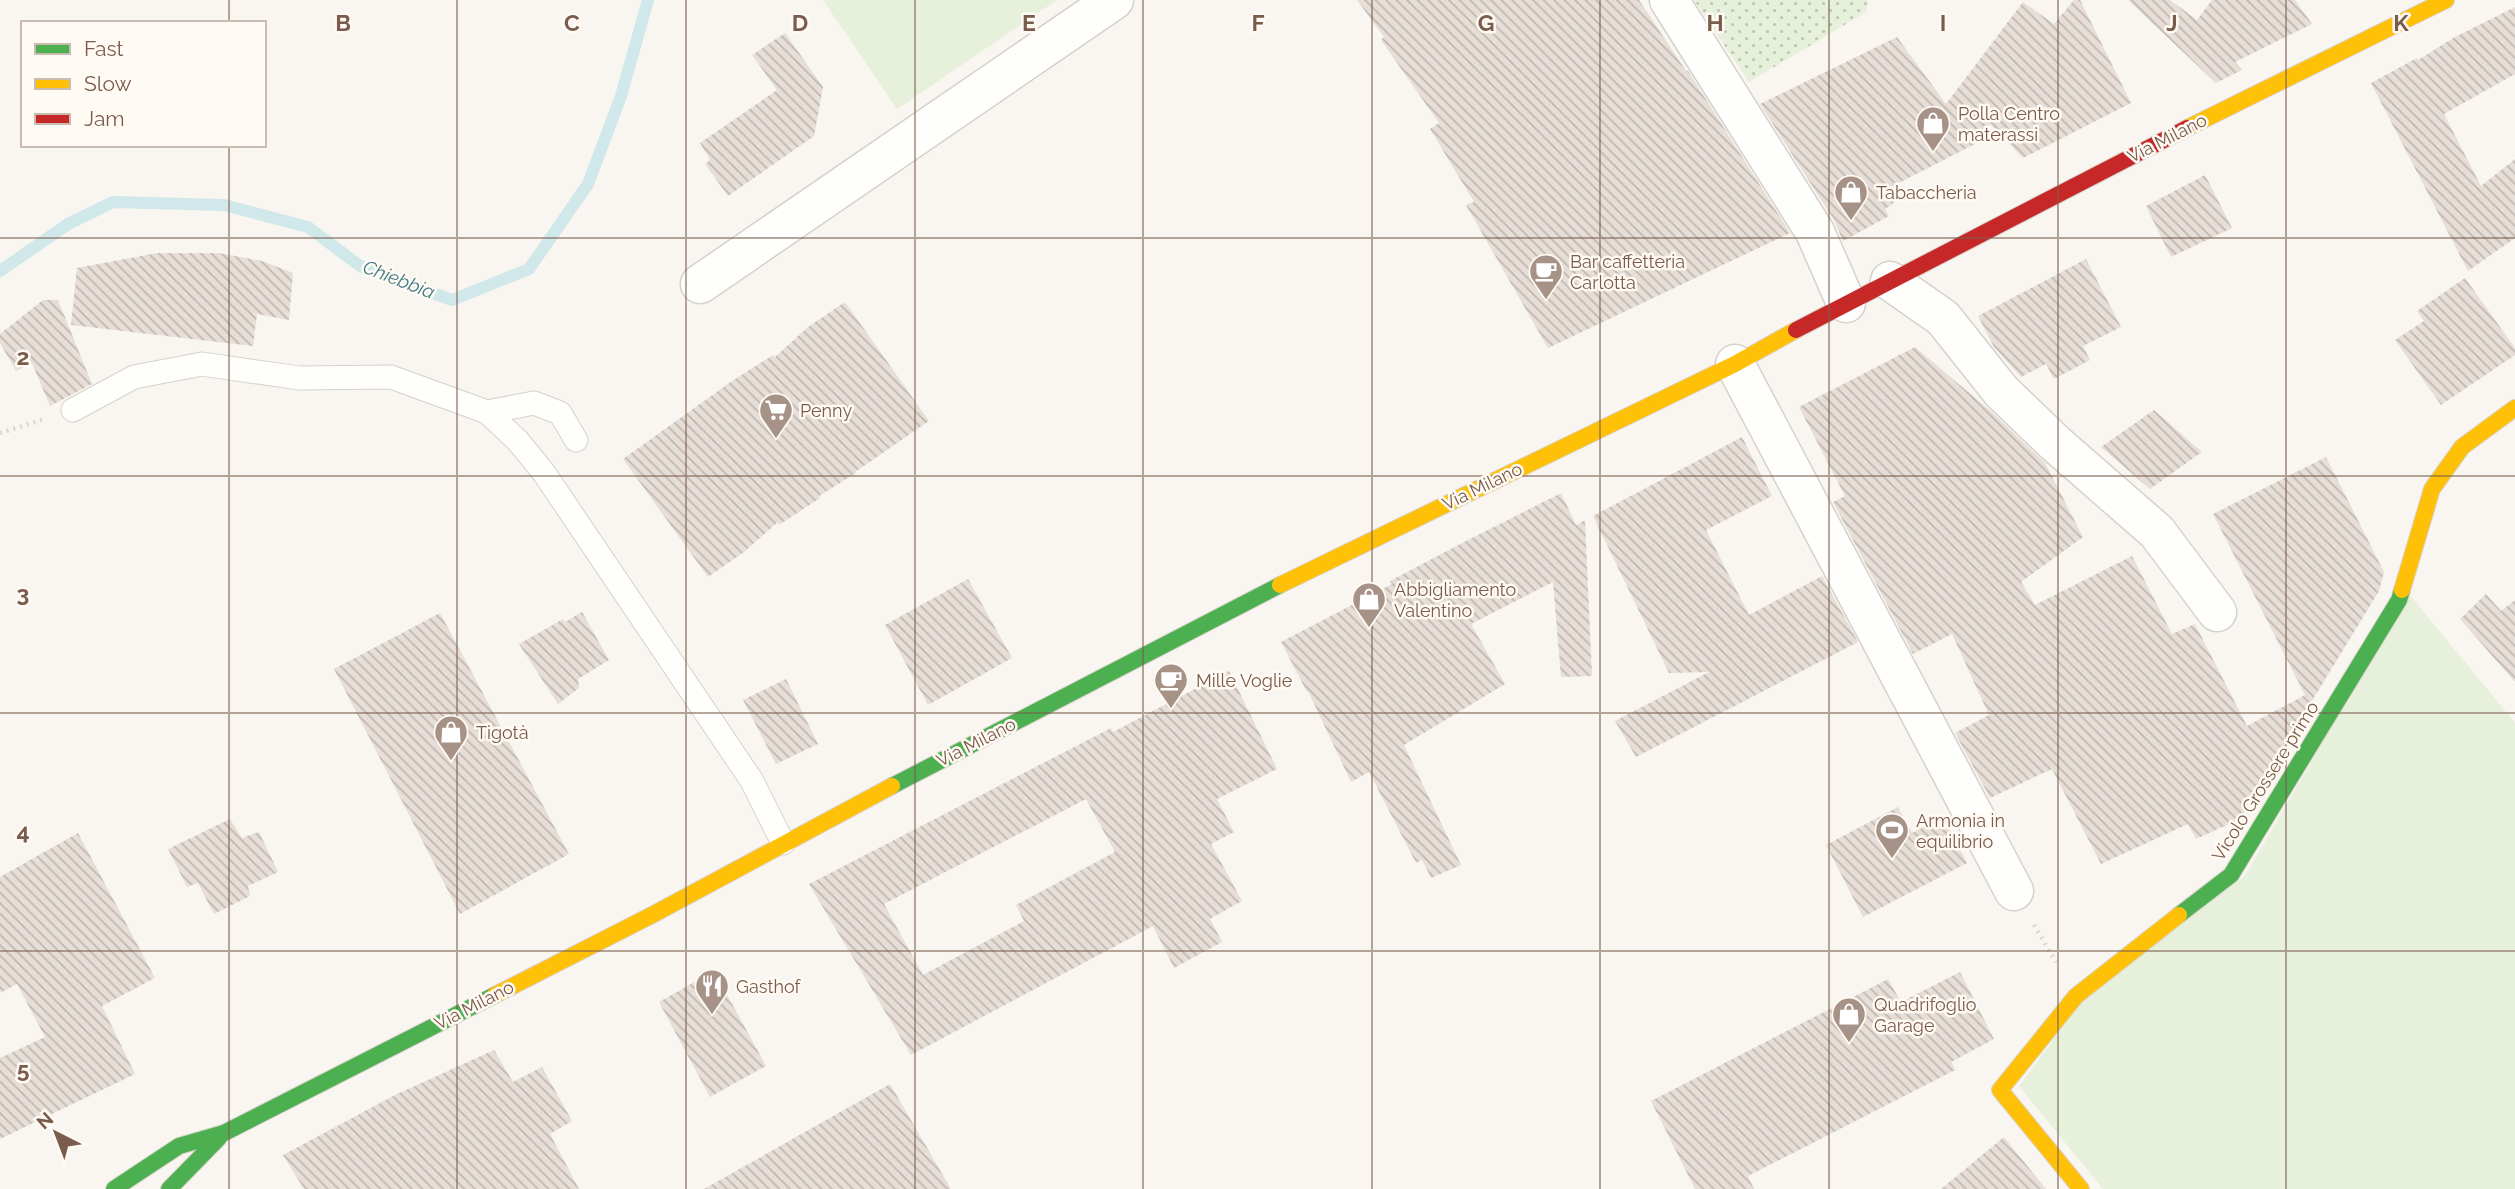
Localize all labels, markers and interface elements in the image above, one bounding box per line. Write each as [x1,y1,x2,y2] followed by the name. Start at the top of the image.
[335,9,351,36] text: B
[564,9,580,36] text: C
[792,9,808,36] text: D
[1022,9,1036,36] text: E
[1251,9,1265,36] text: F
[1478,9,1494,36] text: G
[1706,9,1724,36] text: H
[1940,9,1946,36] text: I
[2166,9,2178,36] text: J
[2393,9,2409,36] text: K
[21,21,266,147] legend
[84,36,124,61] text: Fast
[84,71,132,96] text: Slow
[1958,103,2060,145] place label: Polla Centro materassi
[1914,104,1952,153] shop icon: Polla Centro materassi
[84,106,125,131] text: Jam
[2124,109,2210,167] street label: Via Milano
[1832,173,1870,222] shop icon: Tabaccheria
[1876,182,1977,203] place label: Tabaccheria
[1570,251,1685,293] place label: Bar caffetteria Carlotta
[1527,252,1565,301] cafe icon: Bar caffetteria Carlotta
[360,255,438,303] water label: Chiebbia
[17,343,29,370] text: 2
[757,391,795,440] supermarket icon: Penny
[800,400,852,421] place label: Penny
[1439,458,1526,514] street label: Via Milano
[1394,579,1516,621] place label: Abbigliamento Valentino
[17,580,29,607] text: 3
[1350,580,1388,629] shop icon: Abbigliamento Valentino
[1152,661,1190,710] cafe icon: Mille Voglie
[1196,670,1293,691] place label: Mille Voglie
[2207,697,2323,865] street label: Vicolo Grossere primo
[432,713,470,762] shop icon: Tigotà
[933,713,1019,771] street label: Via Milano
[476,722,528,743] place label: Tigotà
[1916,810,2005,852] place label: Armonia in equilibrio
[1873,811,1911,860] sports icon: Armonia in equilibrio
[16,818,30,845] text: 4
[693,967,731,1016] restaurant icon: Gasthof
[431,976,517,1034] street label: Via Milano
[736,976,801,997] place label: Gasthof
[1874,994,1977,1036] place label: Quadrifoglio Garage
[1830,995,1868,1044] shop icon: Quadrifoglio Garage
[17,1056,30,1083] text: 5
[21,1098,91,1168] north arrow
[32,1107,57,1133] text: N

